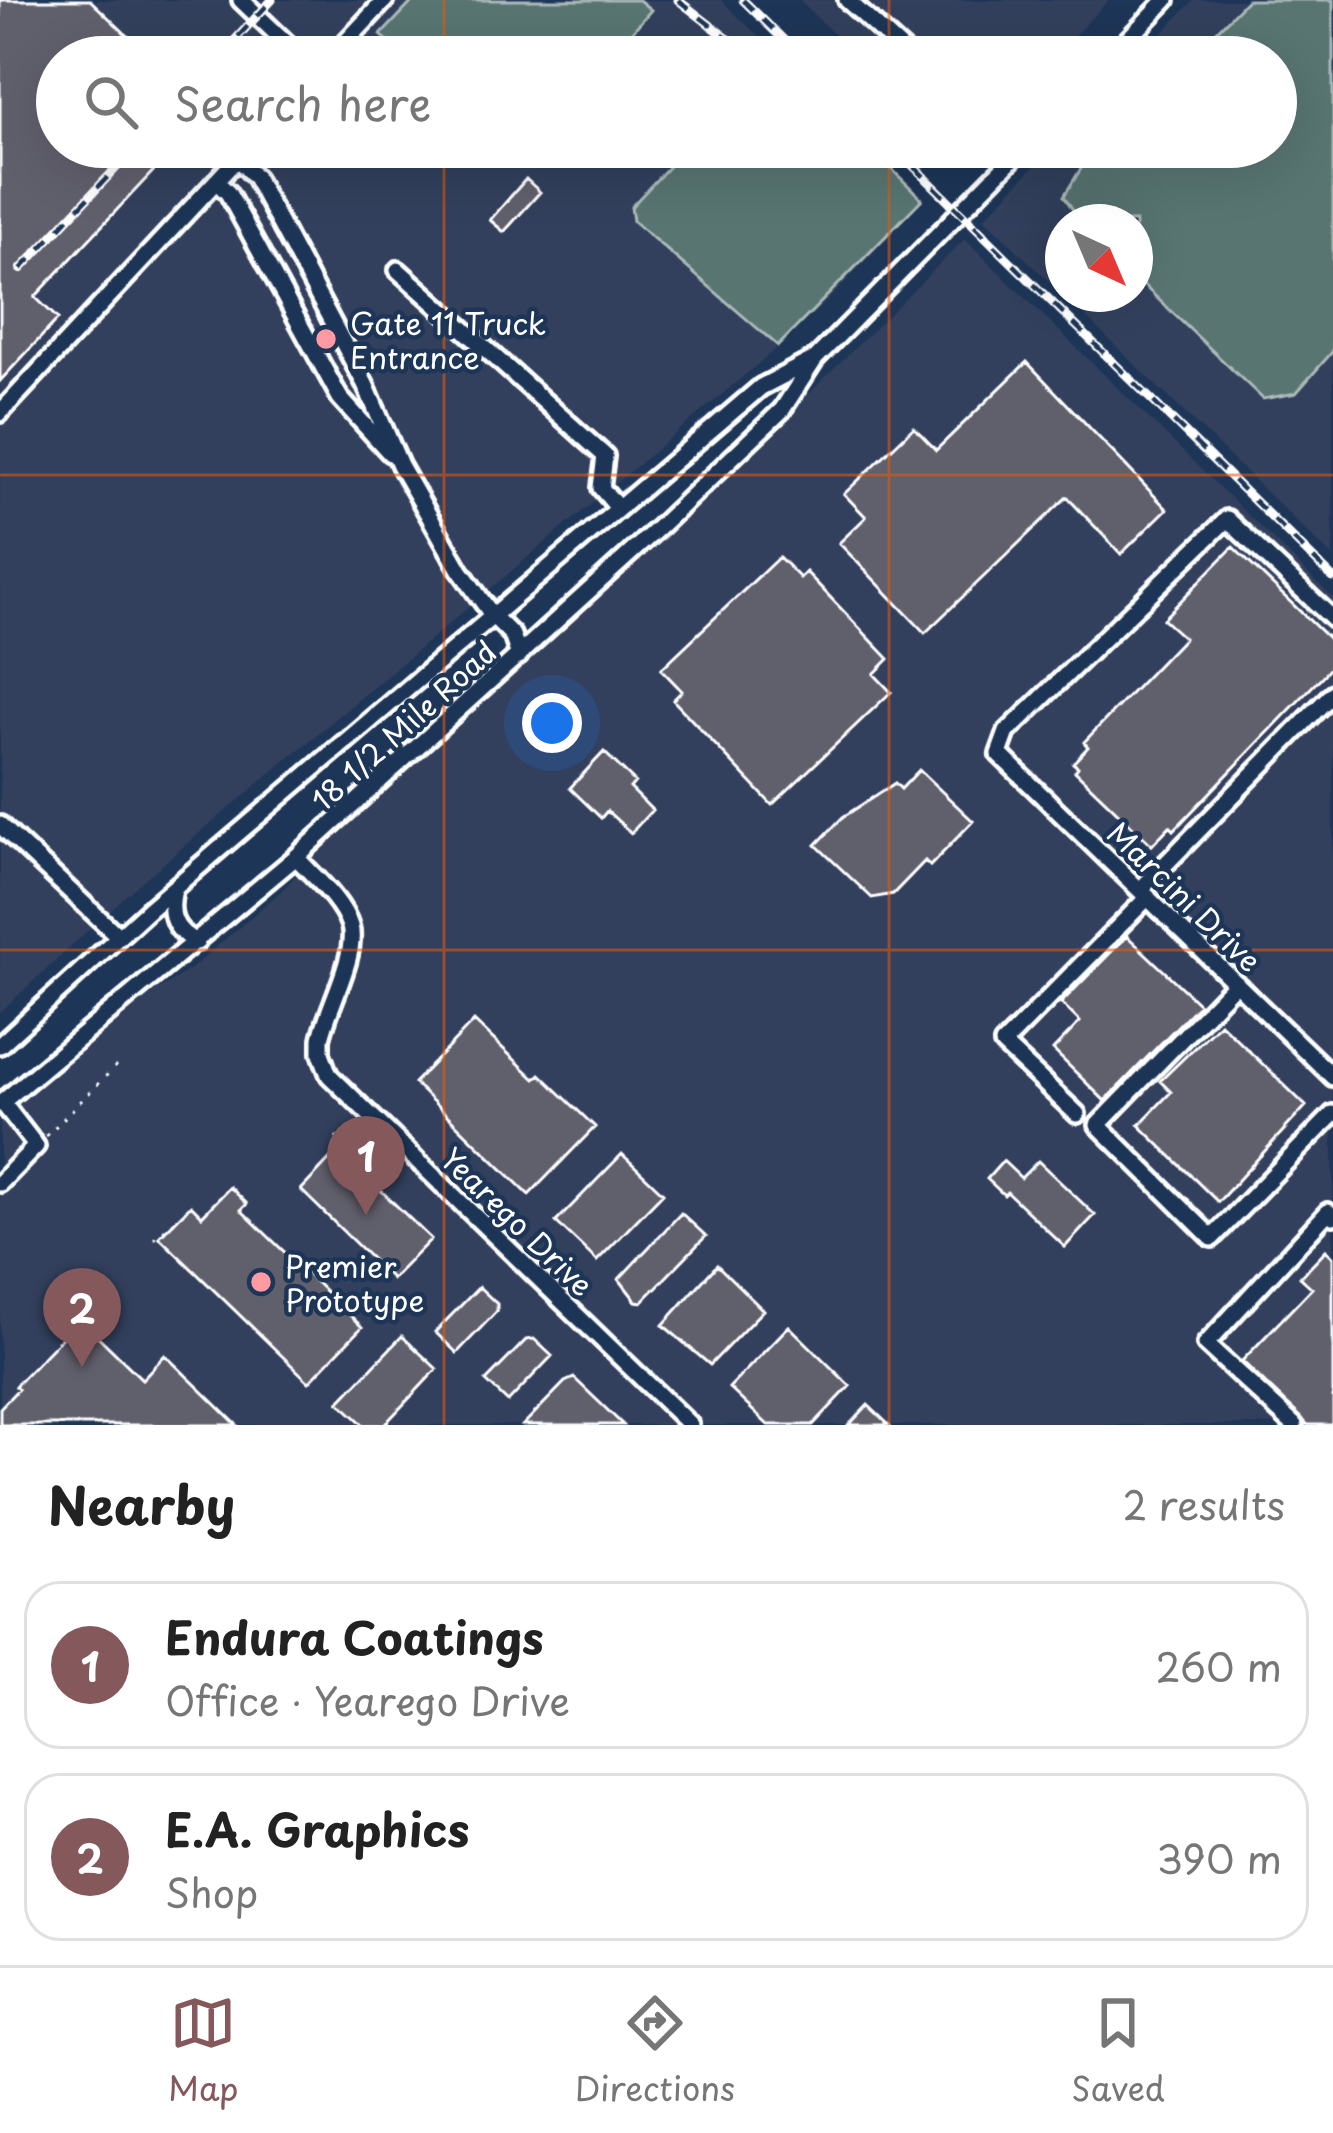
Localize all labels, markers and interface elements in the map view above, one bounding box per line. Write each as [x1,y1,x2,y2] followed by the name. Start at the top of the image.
[36,36,1297,168] search box
[174,68,431,136] text: Search here
[78,69,144,135] icon: search
[1045,204,1153,312] north arrow
[350,300,546,379] place label: Gate 11 Truck Entrance
[313,326,339,352] marker: Gate 11 Truck Entrance
[300,629,506,821] street label: 18 1/2 Mile Road
[522,693,582,753] your location
[1098,811,1272,981] street label: Marcini Drive
[327,1116,405,1215] pin: 1
[431,1136,605,1306] street label: Yearego Drive
[285,1243,424,1322] place label: Premier Prototype
[43,1268,121,1367] pin: 2
[248,1269,274,1295] marker: Premier Prototype
[48,1465,235,1542] text: Nearby
[1123,1474,1285,1533] text: 2 results
[165,1602,544,1670] text: Endura Coatings
[81,1636,99,1695] text: 1
[1155,1636,1282,1695] text: 260 m
[165,1670,570,1729] text: Office · Yearego Drive
[165,1794,469,1862] text: E.A. Graphics
[76,1828,104,1887] text: 2
[1157,1828,1282,1887] text: 390 m
[165,1862,258,1921] text: Shop
[168,1990,239,2112] tab: Map
[575,1990,735,2112] tab: Directions
[1071,1990,1165,2112] tab: Saved

